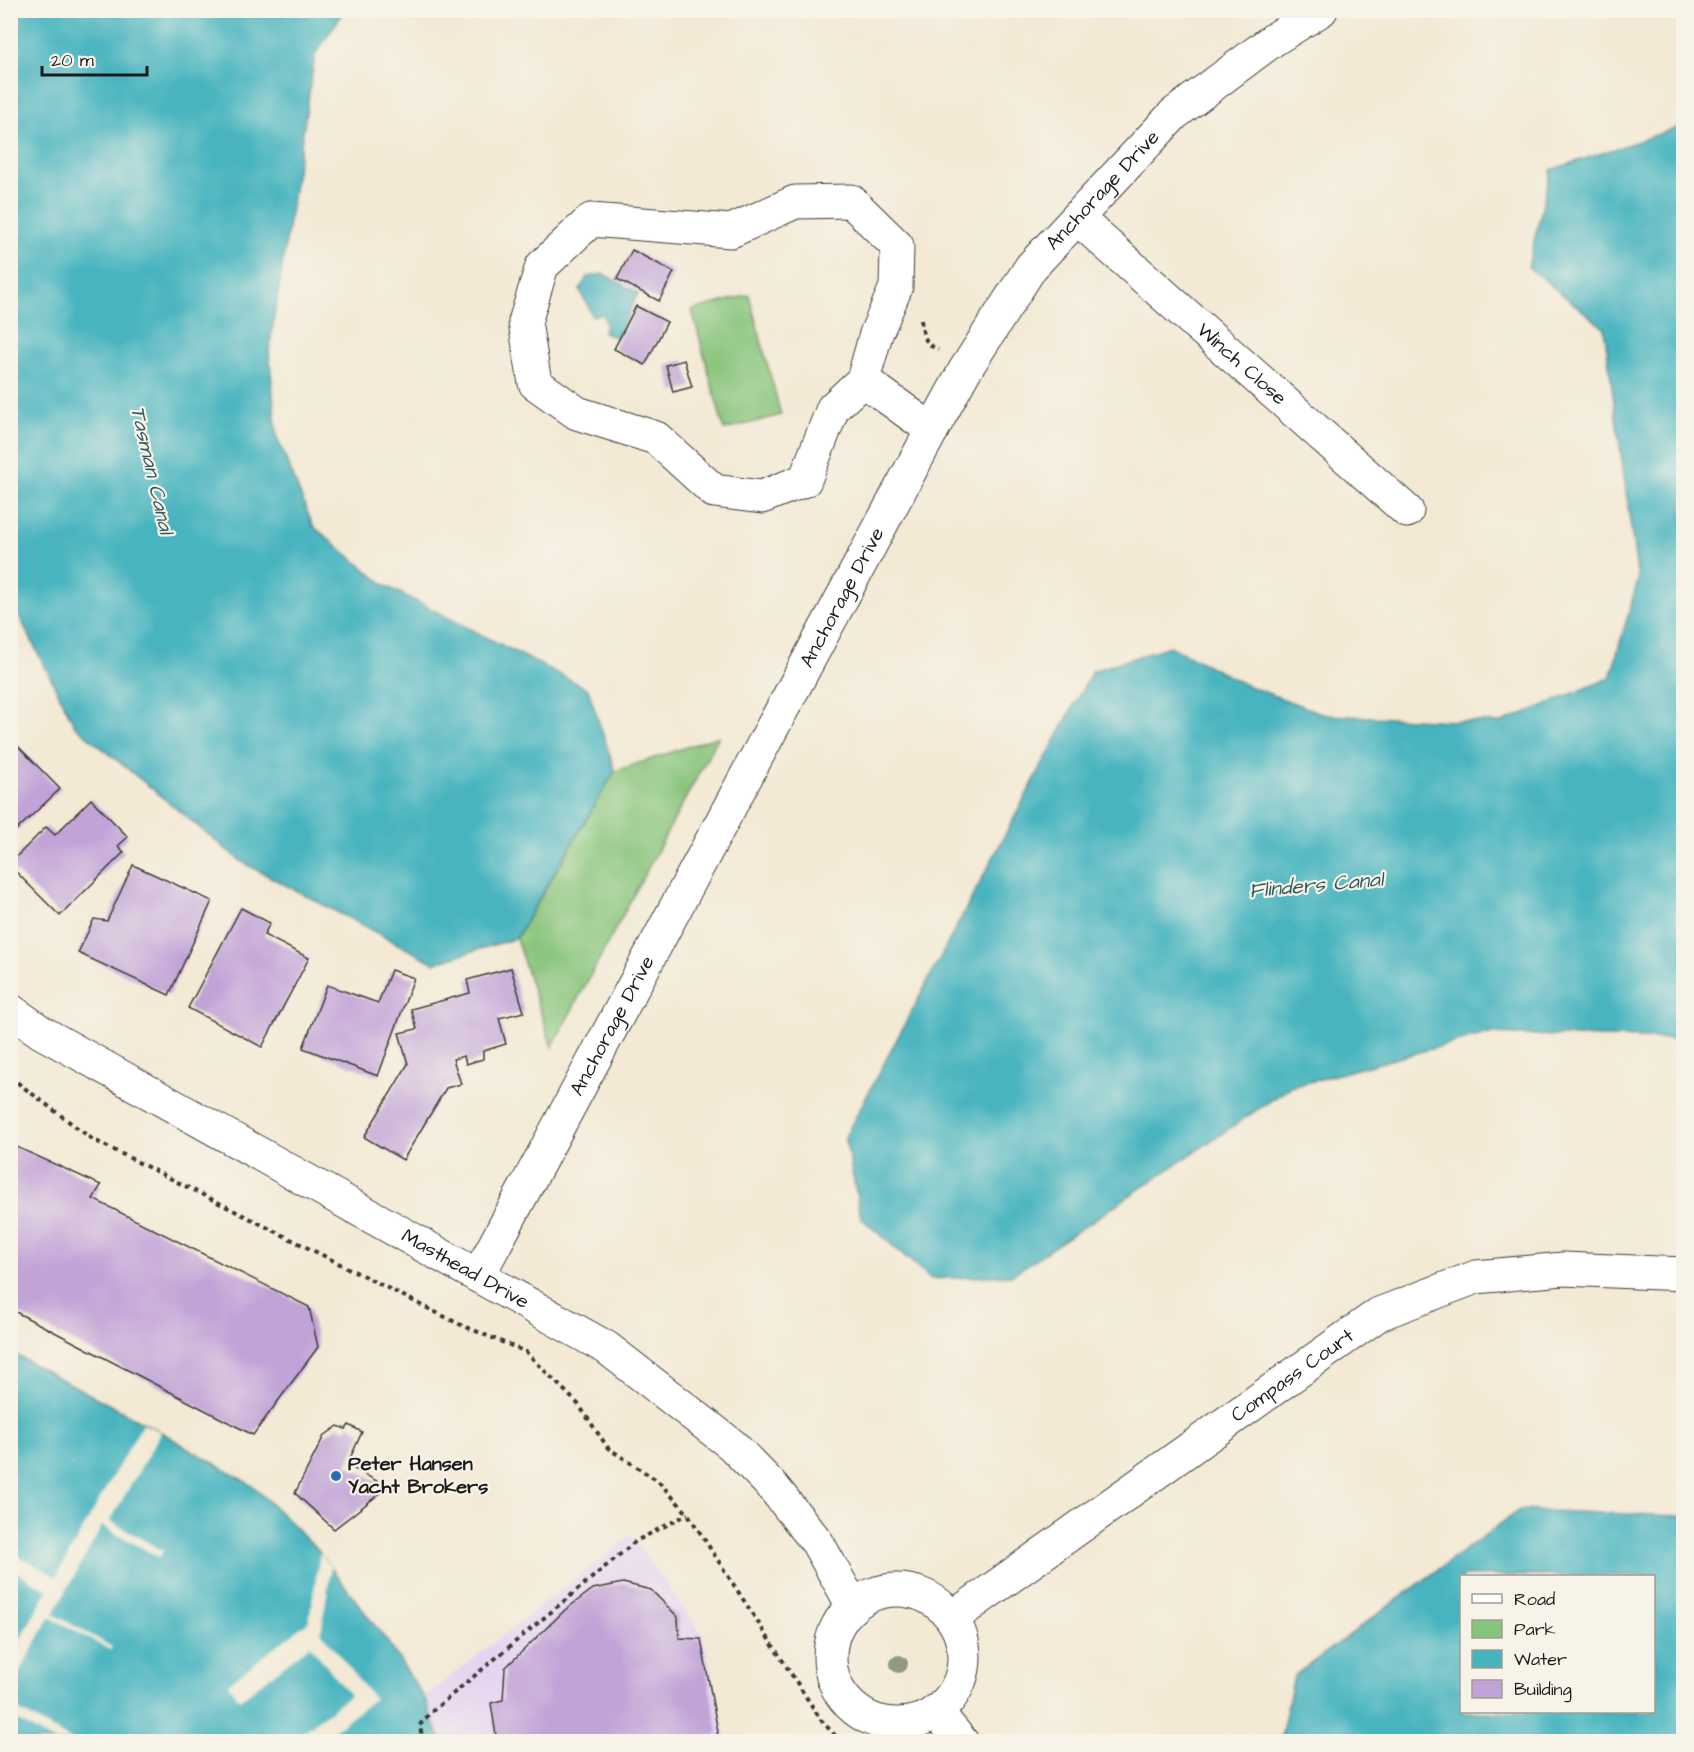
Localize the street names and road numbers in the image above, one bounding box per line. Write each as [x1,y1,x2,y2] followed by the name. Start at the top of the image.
[1040,124,1166,257] street label: Anchorage Drive
[1190,316,1293,412] street label: Winch Close
[793,522,891,673] street label: Anchorage Drive
[563,951,661,1101] street label: Anchorage Drive
[396,1222,534,1316] street label: Masthead Drive
[1225,1322,1360,1429] street label: Compass Court

